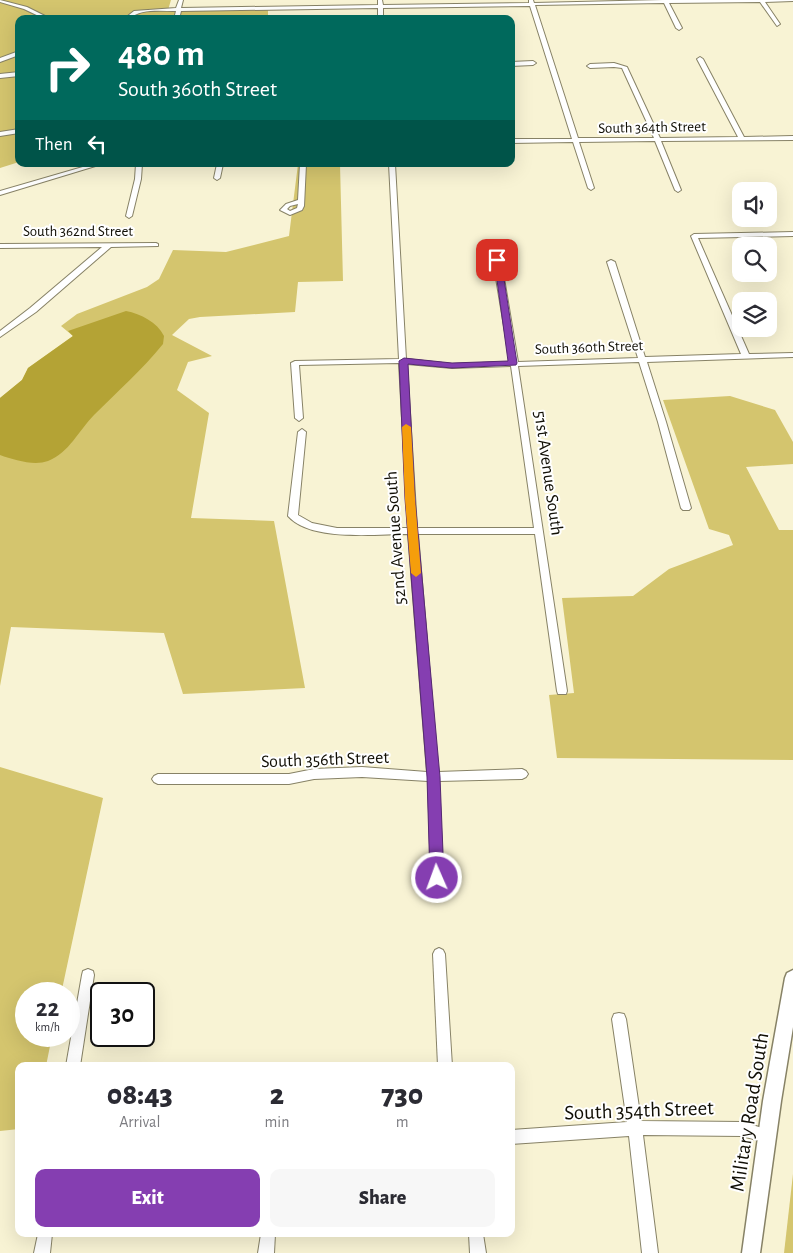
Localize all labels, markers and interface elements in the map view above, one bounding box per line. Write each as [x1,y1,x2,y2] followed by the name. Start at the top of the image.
[35,35,100,100] icon: right
[118,37,205,72] text: 480 m
[118,78,277,100] text: South 360th Street
[598,119,706,136] street label: South 364th Street
[83,130,111,158] icon: left
[35,135,73,154] text: Then
[732,182,777,337] map controls
[732,182,777,227] button: sound
[23,224,133,239] street label: South 362nd Street
[732,237,777,282] button: search
[476,239,518,281] pin
[483,246,511,274] icon: arrive
[732,292,777,337] button: layers
[535,338,644,357] street label: South 360th Street
[530,410,566,537] street label: 51st Avenue South
[382,470,410,605] street label: 52nd Avenue South
[261,749,390,771] street label: South 356th Street
[410,851,462,903] position arrow
[90,982,155,1047] speed limit sign: 30
[36,996,59,1021] text: 22
[35,1021,60,1033] text: km/h
[727,1031,772,1193] street label: Military Road South
[107,1080,173,1110] text: 08:43
[270,1080,284,1110] text: 2
[381,1080,423,1110] text: 730
[564,1097,714,1124] street label: South 354th Street
[119,1114,160,1130] text: Arrival
[265,1114,290,1130] text: min
[396,1114,409,1130] text: m
[35,1169,260,1227] button: Exit
[270,1169,495,1227] button: Share

